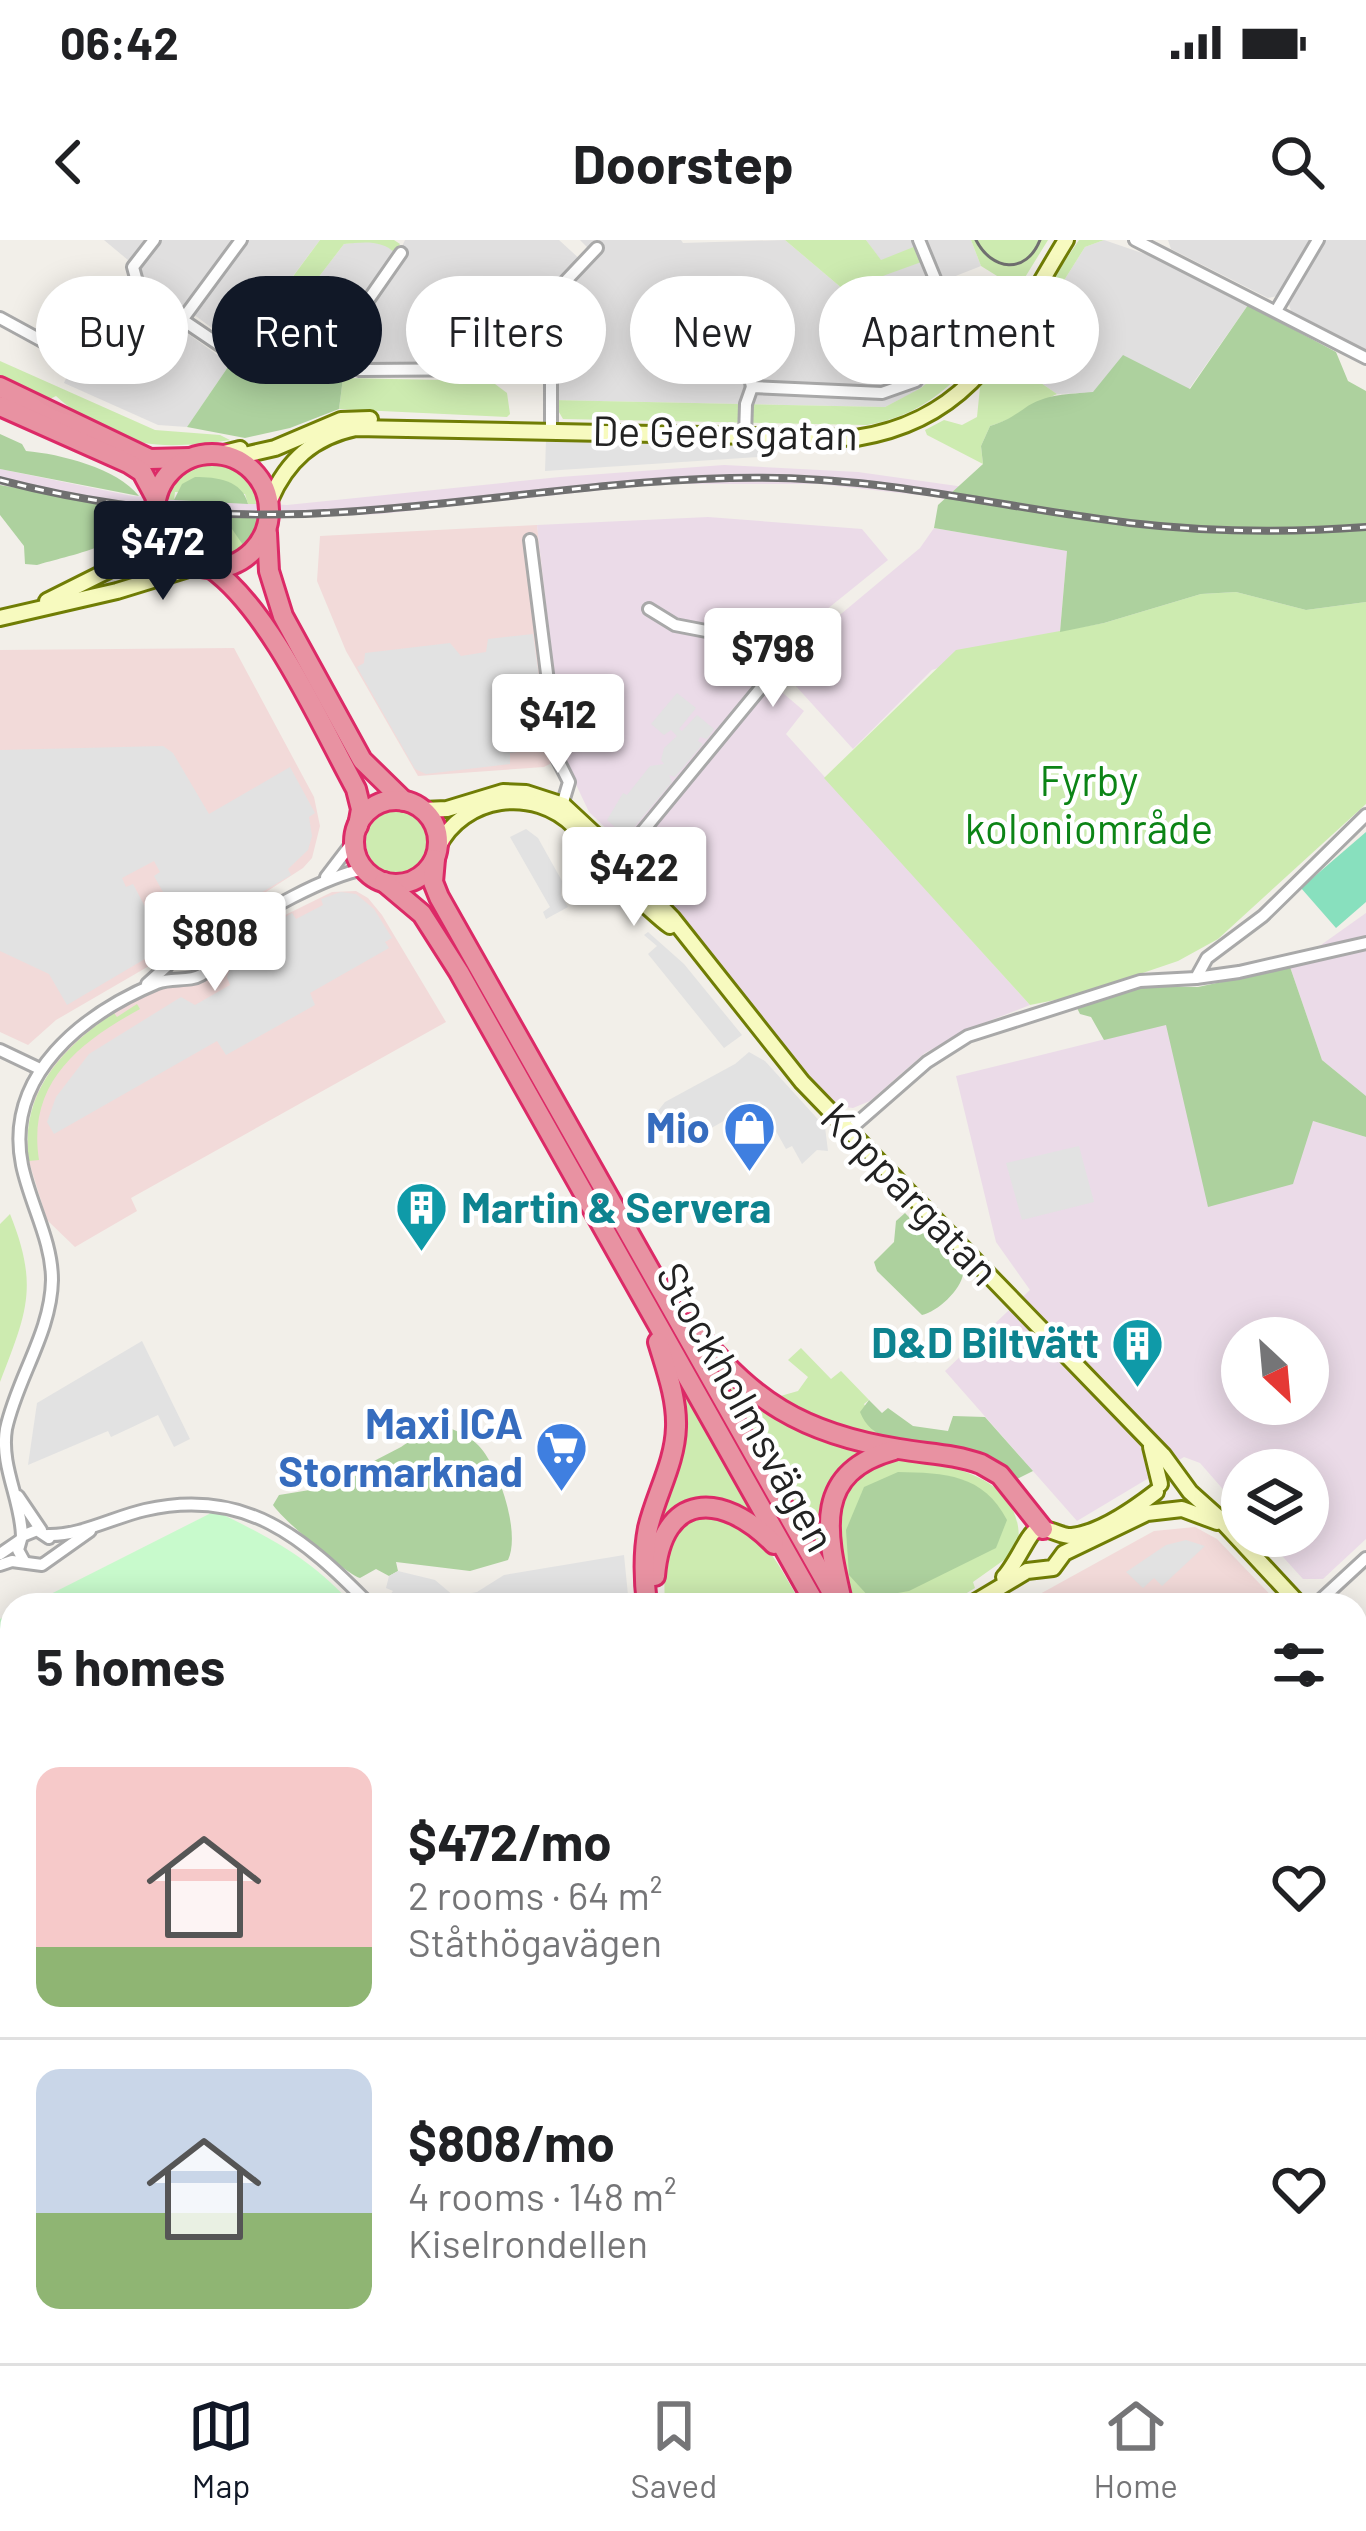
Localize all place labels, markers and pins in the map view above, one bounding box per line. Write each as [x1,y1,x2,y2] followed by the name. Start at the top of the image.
[92,501,234,603] pin: $472
[702,608,844,710] pin: $798
[487,674,629,776] pin: $412
[563,827,705,929] pin: $422
[144,892,286,994] pin: $808
[721,1100,777,1174] shop icon: Mio
[646,1101,710,1151] place label: Mio
[394,1180,450,1254] building icon: Martin & Servera
[461,1181,771,1231] place label: Martin & Servera
[1110,1315,1166,1389] building icon: D&D Biltvätt
[871,1316,1099,1366] place label: D&D Biltvätt
[278,1397,523,1495] place label: Maxi ICA Stormarknad
[534,1420,590,1494] supermarket icon: Maxi ICA Stormarknad

